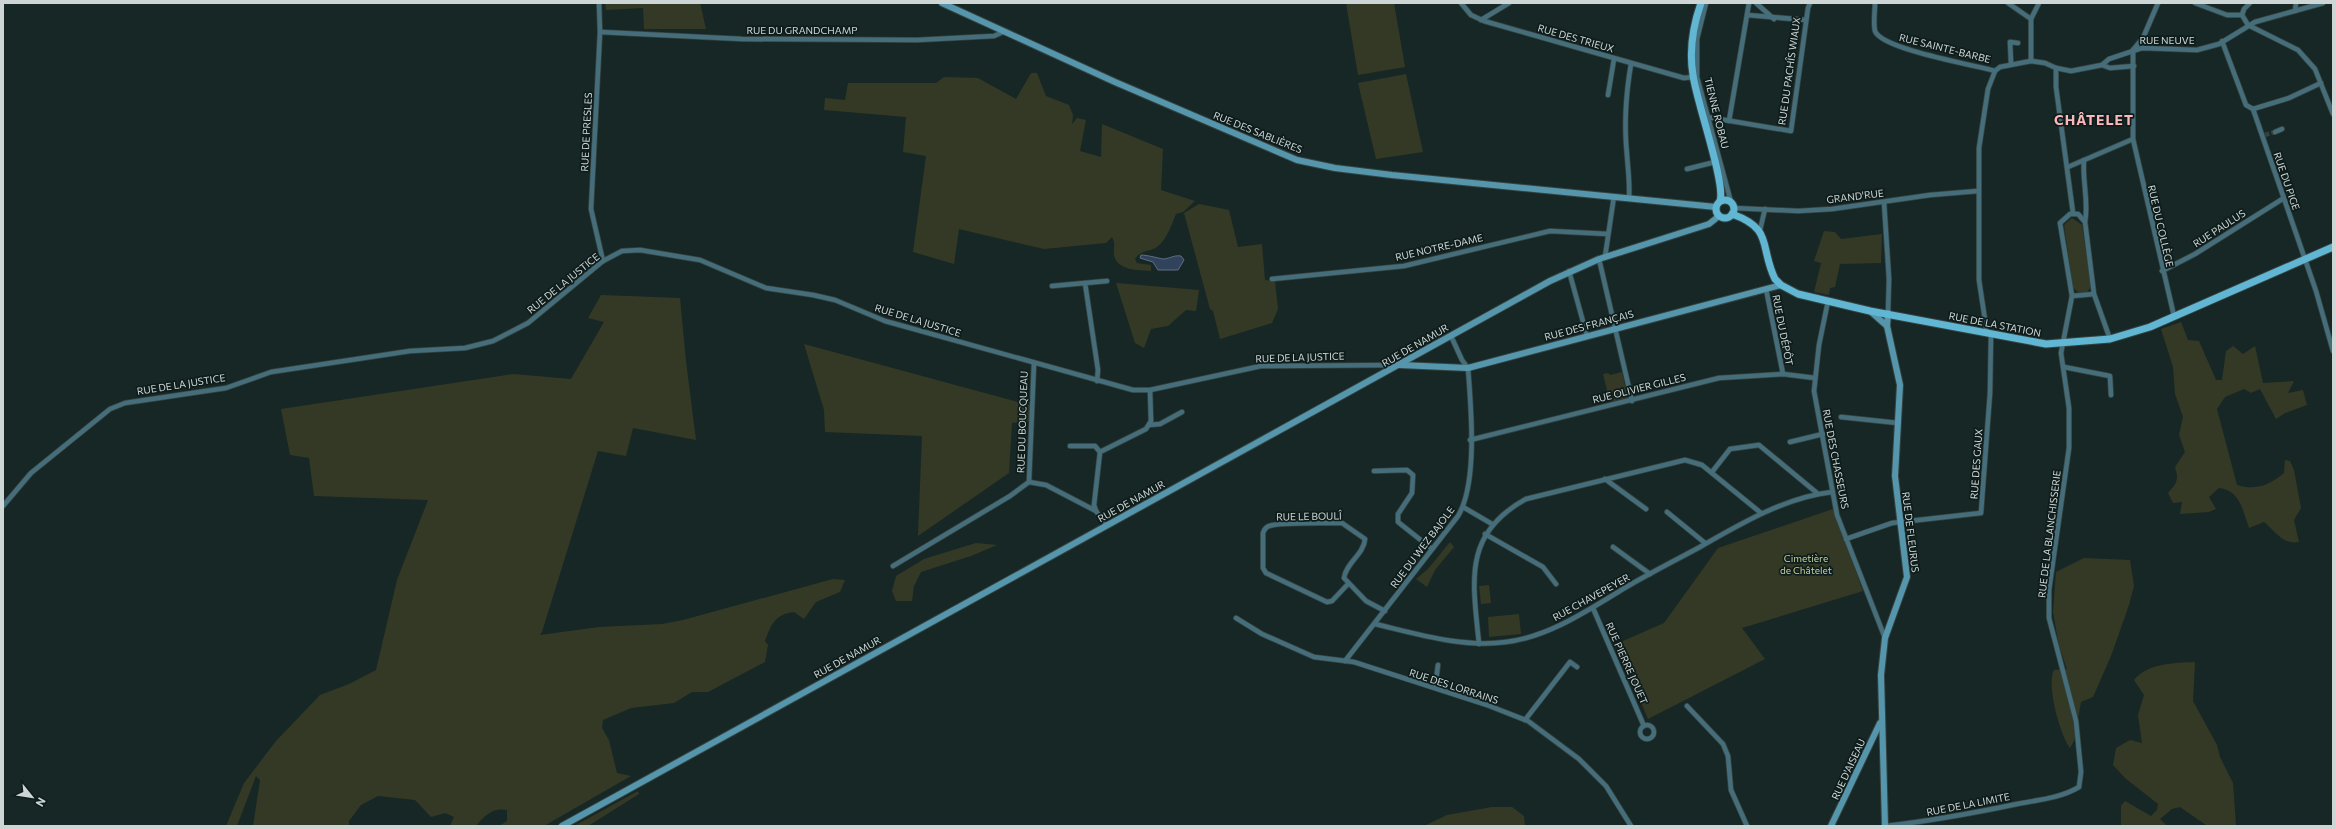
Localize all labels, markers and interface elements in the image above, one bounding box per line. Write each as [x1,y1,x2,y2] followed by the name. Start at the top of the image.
[1775,16,1803,126] street label: RUE DU PACHÎS WIAUX
[1537,21,1616,55] street label: RUE DES TRIEUX
[746,24,858,36] street label: RUE DU GRANDCHAMP
[1898,31,1992,65] street label: RUE SAINTE-BARBE
[2139,34,2195,46] street label: RUE NEUVE
[1702,76,1732,150] street label: TIENNE ROBAU
[578,92,594,172] street label: RUE DE PRESLES
[1212,109,1304,155] street label: RUE DES SABLIÈRES
[2054,111,2134,128] district label: CHÂTELET
[2271,150,2303,212] street label: RUE DU PIGE
[2146,184,2176,268] street label: RUE DU COLLÈGE
[1826,187,1884,205] street label: GRAND'RUE
[2191,207,2248,249] street label: RUE PAULUS
[1394,231,1484,263] street label: RUE NOTRE-DAME
[525,250,602,316] street label: RUE DE LA JUSTICE
[1770,293,1796,367] street label: RUE DU DÉPÔT
[874,301,963,339] street label: RUE DE LA JUSTICE
[1543,307,1635,343] street label: RUE DES FRANÇAIS
[1948,309,2042,339] street label: RUE DE LA STATION
[1380,321,1451,369] street label: RUE DE NAMUR
[1255,349,1345,365] street label: RUE DE LA JUSTICE
[136,371,226,397] street label: RUE DE LA JUSTICE
[1014,371,1030,473] street label: RUE DU BOUCQUEAU
[1591,371,1687,405] street label: RUE OLIVIER GILLES
[1820,408,1852,510] street label: RUE DES CHASSEURS
[1968,428,1984,500] street label: RUE DES GAUX
[2035,470,2063,598] street label: RUE DE LA BLANCHISSERIE
[1095,477,1167,524] street label: RUE DE NAMUR
[1900,491,1922,573] street label: RUE DE FLEURUS
[1387,504,1457,590] street label: RUE DU WEZ BAJOLE
[1276,509,1343,523] street label: RUE LE BOULÎ
[1780,552,1832,576] park label: Cimetière de Châtelet
[1550,571,1632,623] street label: RUE CHAVEPEYER
[1603,620,1651,706] street label: RUE PIERRE JOUET
[811,633,883,680] street label: RUE DE NAMUR
[1408,666,1500,706] street label: RUE DES LORRAINS
[1829,737,1867,801] street label: RUE D'AISEAU
[12,777,52,817] north arrow
[1925,790,2011,818] street label: RUE DE LA LIMITE
[33,795,49,809] text: N

